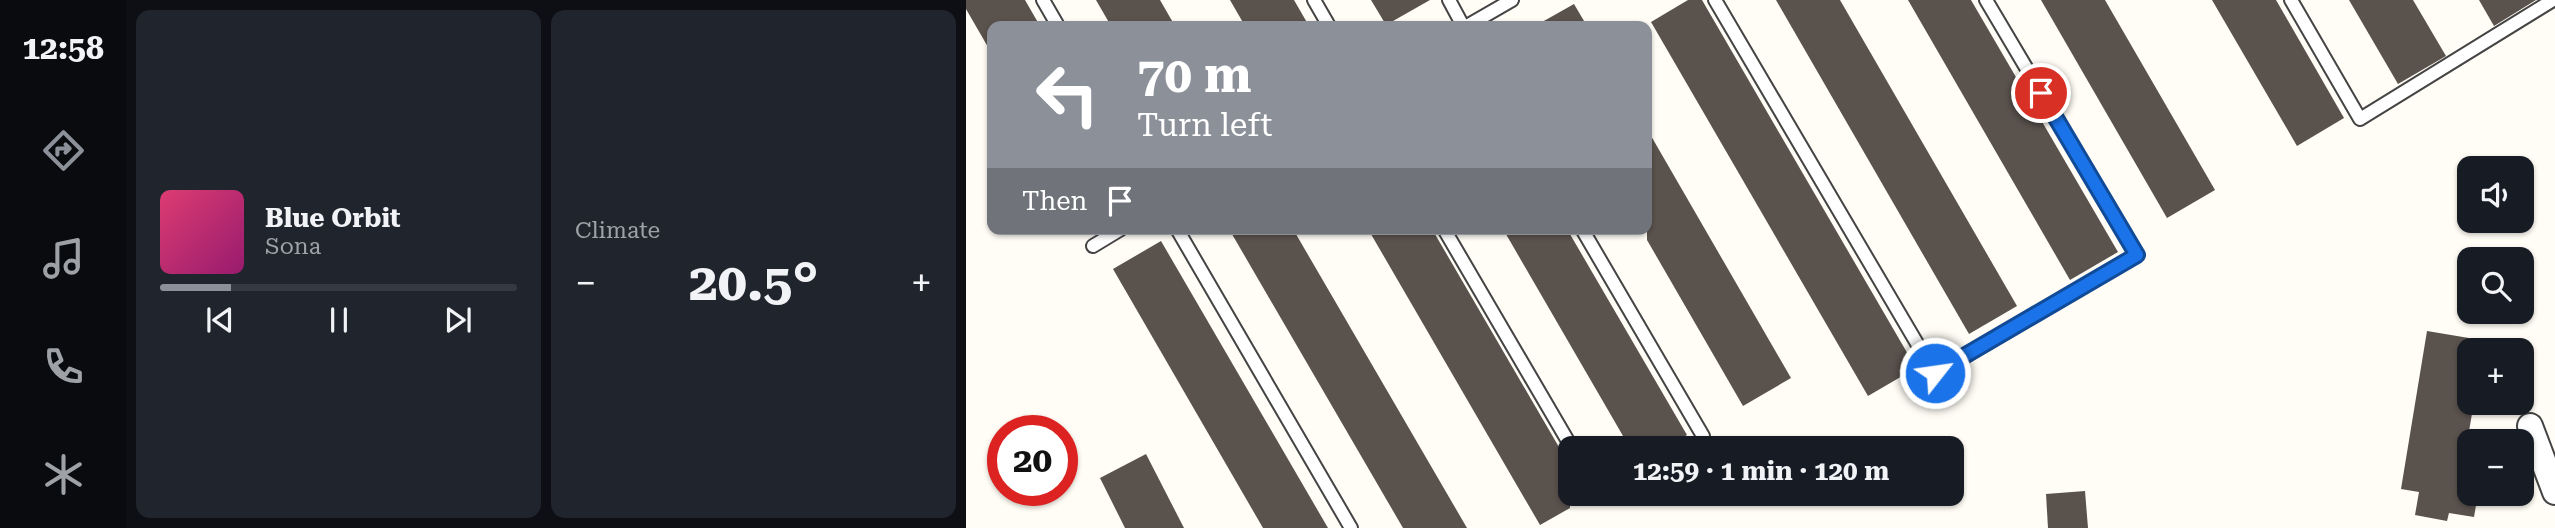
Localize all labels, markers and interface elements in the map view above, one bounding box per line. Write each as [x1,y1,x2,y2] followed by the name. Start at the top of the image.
[22,29,104,67] text: 12:58
[1137,47,1252,104] text: 70 m
[1022,49,1113,140] icon: left
[2011,63,2071,123] pin
[2022,74,2060,112] icon: arrive
[1137,106,1272,144] text: Turn left
[39,126,88,175] icon: directions
[2457,156,2534,506] map controls
[2457,156,2534,233] button: sound
[1101,182,1139,220] icon: arrive
[1022,186,1087,216] text: Then
[265,203,401,233] text: Blue Orbit
[575,217,660,244] text: Climate
[265,233,321,260] text: Sona
[39,234,88,283] icon: music
[2457,247,2534,324] button: search
[689,252,818,313] text: 20.5°
[575,261,596,305] text: −
[911,261,932,305] text: +
[201,301,239,339] icon: previous
[320,301,358,339] icon: pause
[439,301,477,339] icon: next
[1898,336,1972,410] position arrow
[2457,338,2534,415] button: +
[39,342,88,391] icon: phone
[987,415,1078,506] speed limit sign: 20
[2457,429,2534,506] button: −
[39,450,88,499] icon: climate
[1633,456,1889,486] text: 12:59 · 1 min · 120 m

